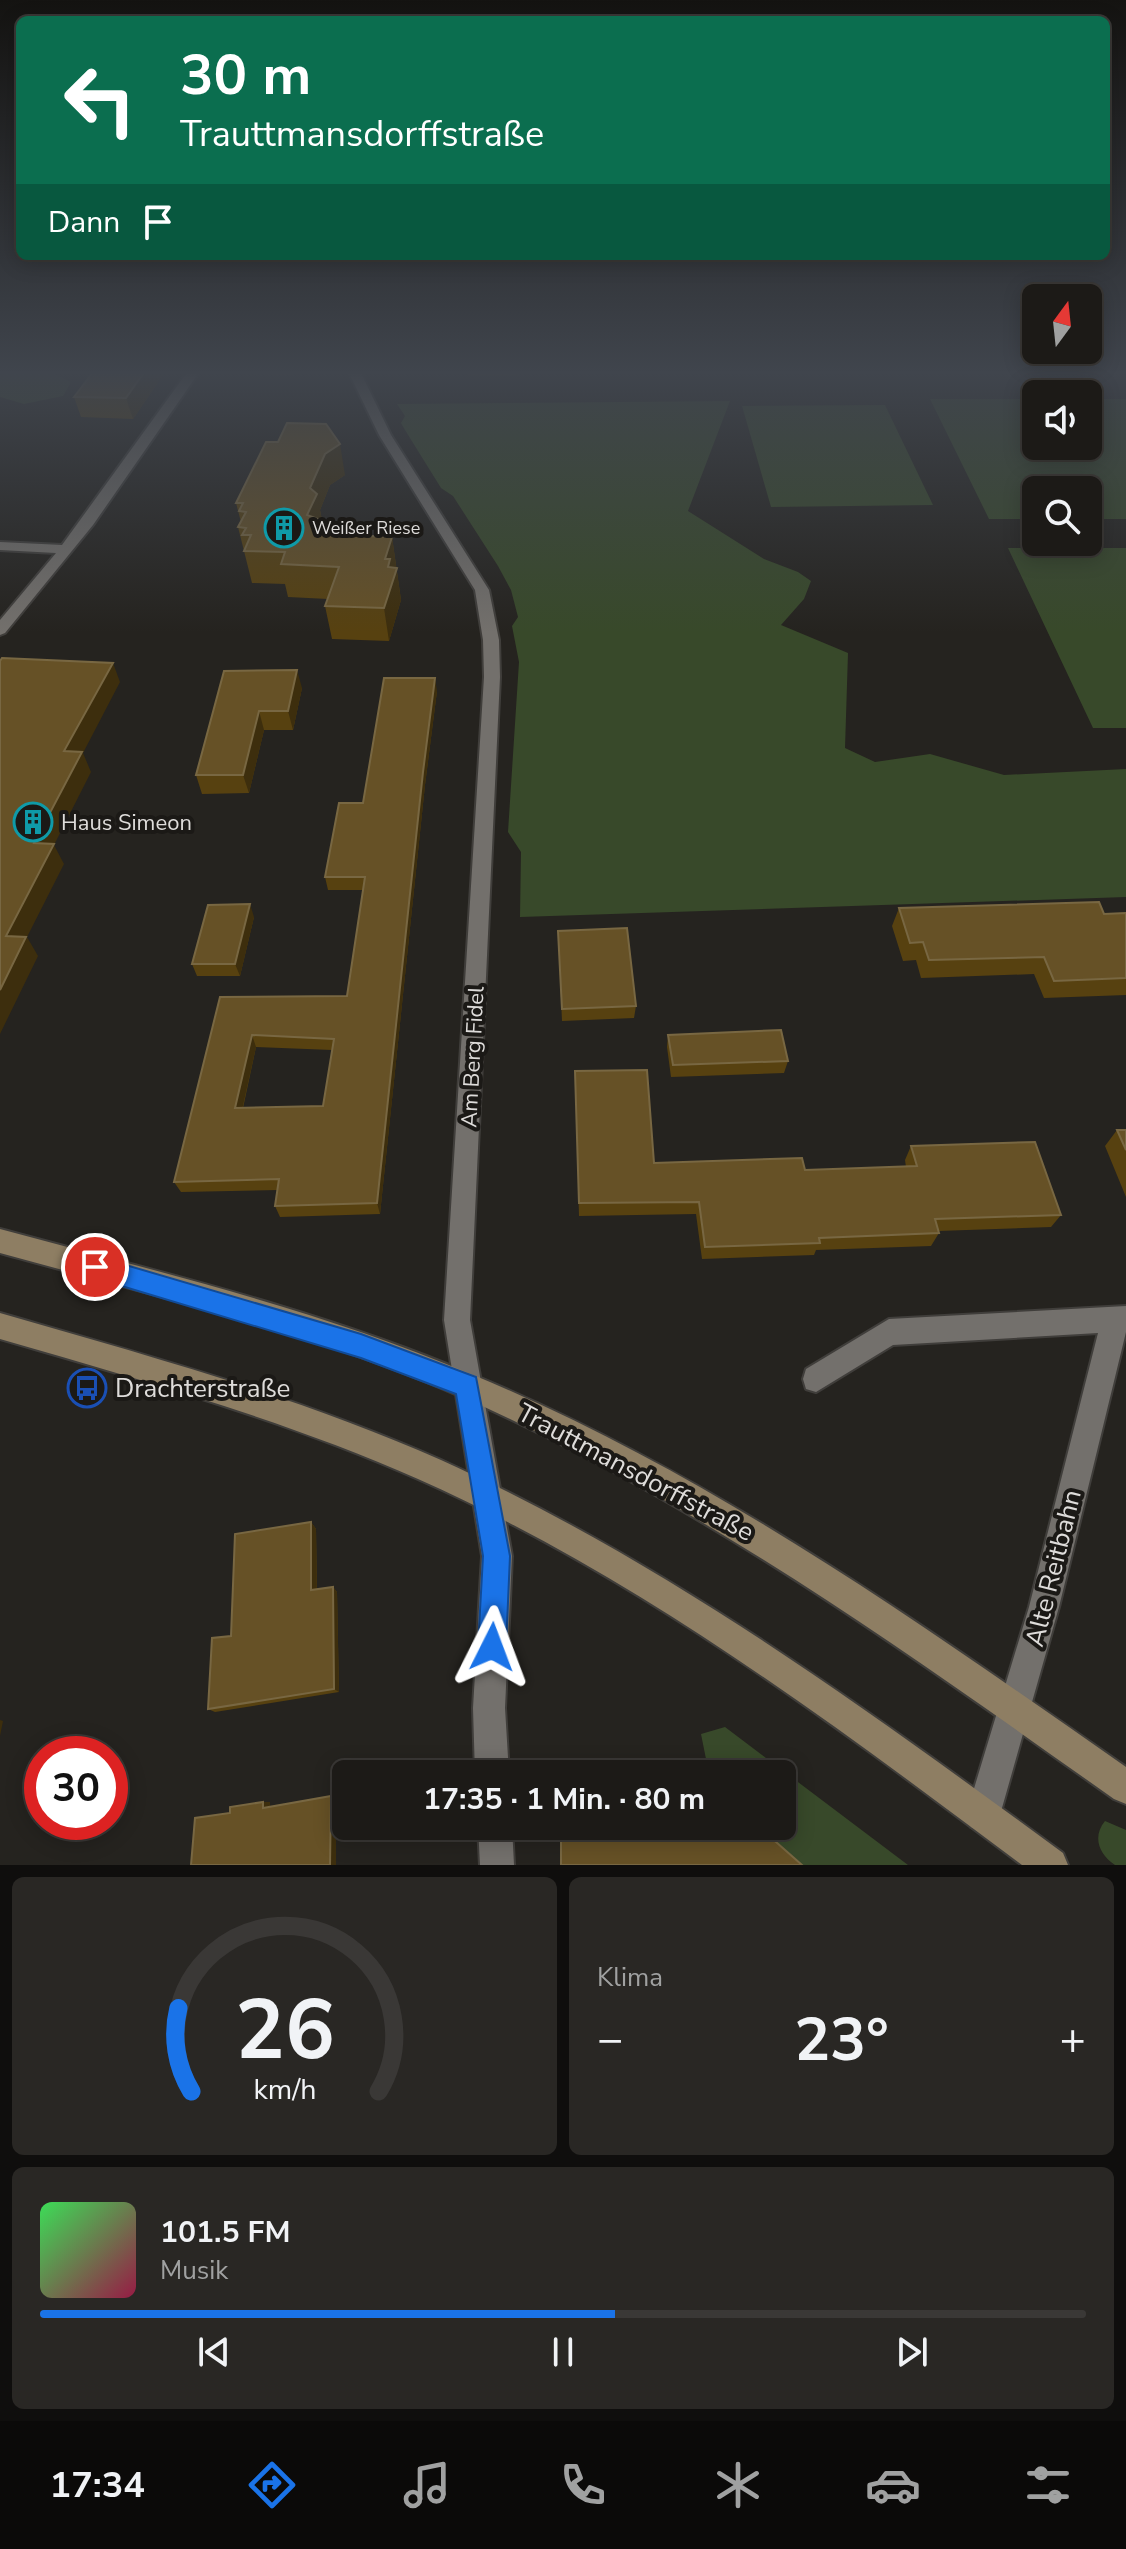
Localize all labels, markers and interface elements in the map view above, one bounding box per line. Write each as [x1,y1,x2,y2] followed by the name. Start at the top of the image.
[180,37,311,114] text: 30 m
[48,48,152,152] icon: left
[180,110,544,159] text: Trauttmansdorffstraße
[136,200,180,244] icon: arrive
[48,202,120,243] text: Dann
[1022,284,1102,364] north arrow
[1022,284,1102,556] map controls
[1022,380,1102,460] button: sound
[1022,476,1102,556] button: search
[263,507,305,549] building icon: Weißer Riese
[312,516,420,540] place label: Weißer Riese
[12,801,54,843] building icon: Haus Simeon
[61,808,192,838] place label: Haus Simeon
[454,985,492,1129] street label: Am Berg Fidel
[61,1233,129,1301] pin
[73,1245,117,1289] icon: arrive
[66,1367,108,1409] bus stop icon: Drachterstraße
[115,1371,290,1406] place label: Drachterstraße
[511,1395,760,1550] street label: Trauttmansdorffstraße
[1017,1486,1090,1650] street label: Alte Reitbahn
[450,1605,534,1689] position arrow
[24,1736,128,1840] speed limit sign: 30
[423,1779,705,1820] text: 17:35 · 1 Min. · 80 m
[597,1960,663,1995] text: Klima
[235,1974,334,2087] text: 26
[794,1999,889,2081] text: 23°
[597,2010,623,2070] text: −
[1060,2010,1086,2070] text: +
[253,2070,316,2109] text: km/h
[160,2212,290,2253] text: 101.5 FM
[160,2253,228,2288] text: Musik
[192,2330,236,2374] icon: previous
[541,2330,585,2374] icon: pause
[890,2330,934,2374] icon: next
[244,2457,300,2513] icon: directions
[399,2457,455,2513] icon: music
[555,2457,611,2513] icon: phone
[710,2457,766,2513] icon: climate
[865,2457,921,2513] icon: car
[1020,2457,1076,2513] icon: filters
[50,2461,145,2510] text: 17:34

